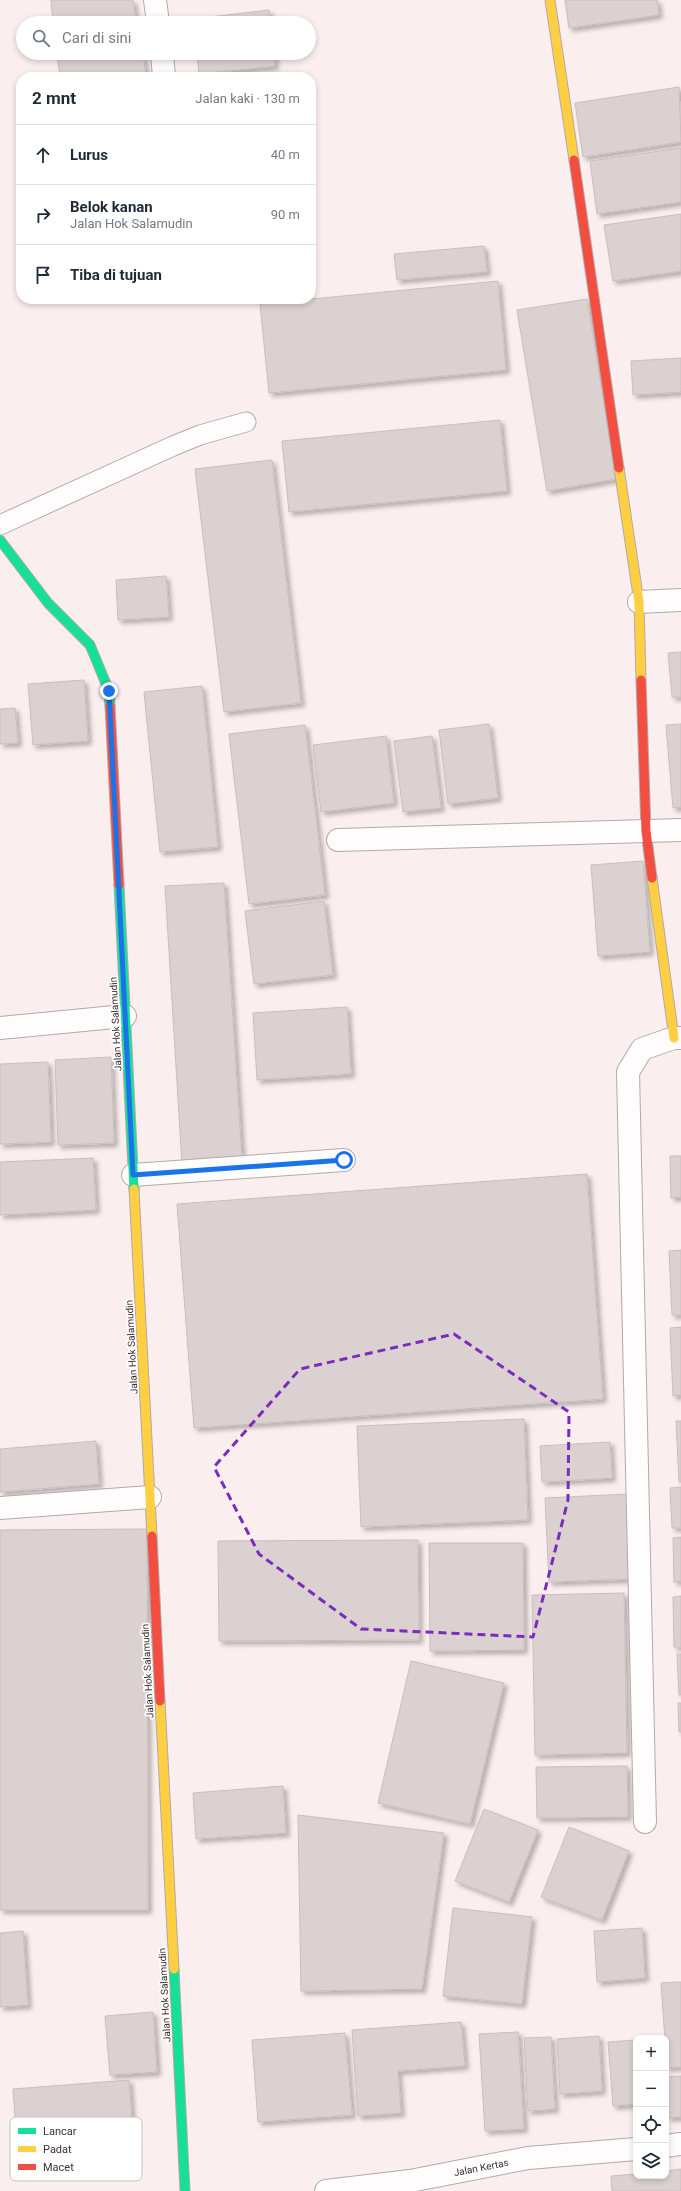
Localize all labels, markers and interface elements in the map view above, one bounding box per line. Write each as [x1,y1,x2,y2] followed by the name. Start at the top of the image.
[16,16,316,60] search box
[30,27,52,49] icon: search
[62,29,132,47] text: Cari di sini
[32,88,76,108] text: 2 mnt
[195,91,300,106] text: Jalan kaki · 130 m
[32,144,54,166] icon: ahead
[70,146,108,164] text: Lurus
[271,147,300,162] text: 40 m
[70,198,153,216] text: Belok kanan
[32,204,54,226] icon: right
[271,207,300,222] text: 90 m
[70,216,193,231] text: Jalan Hok Salamudin
[32,264,54,286] icon: arrive
[70,266,162,284] text: Tiba di tujuan
[100,682,118,700] route end
[108,977,123,1071] street label: Jalan Hok Salamudin
[335,1151,353,1169] route start
[124,1300,139,1394] street label: Jalan Hok Salamudin
[140,1624,155,1718] street label: Jalan Hok Salamudin
[157,1948,172,2042] street label: Jalan Hok Salamudin
[633,2035,669,2179] map controls
[633,2035,669,2071] button: +
[633,2071,669,2107] button: −
[633,2107,669,2143] button: locate
[10,2117,142,2181] legend
[43,2125,77,2138] text: Lancar
[43,2143,72,2156] text: Padat
[633,2143,669,2179] button: layers
[453,2157,510,2178] street label: Jalan Kertas
[43,2161,74,2174] text: Macet

